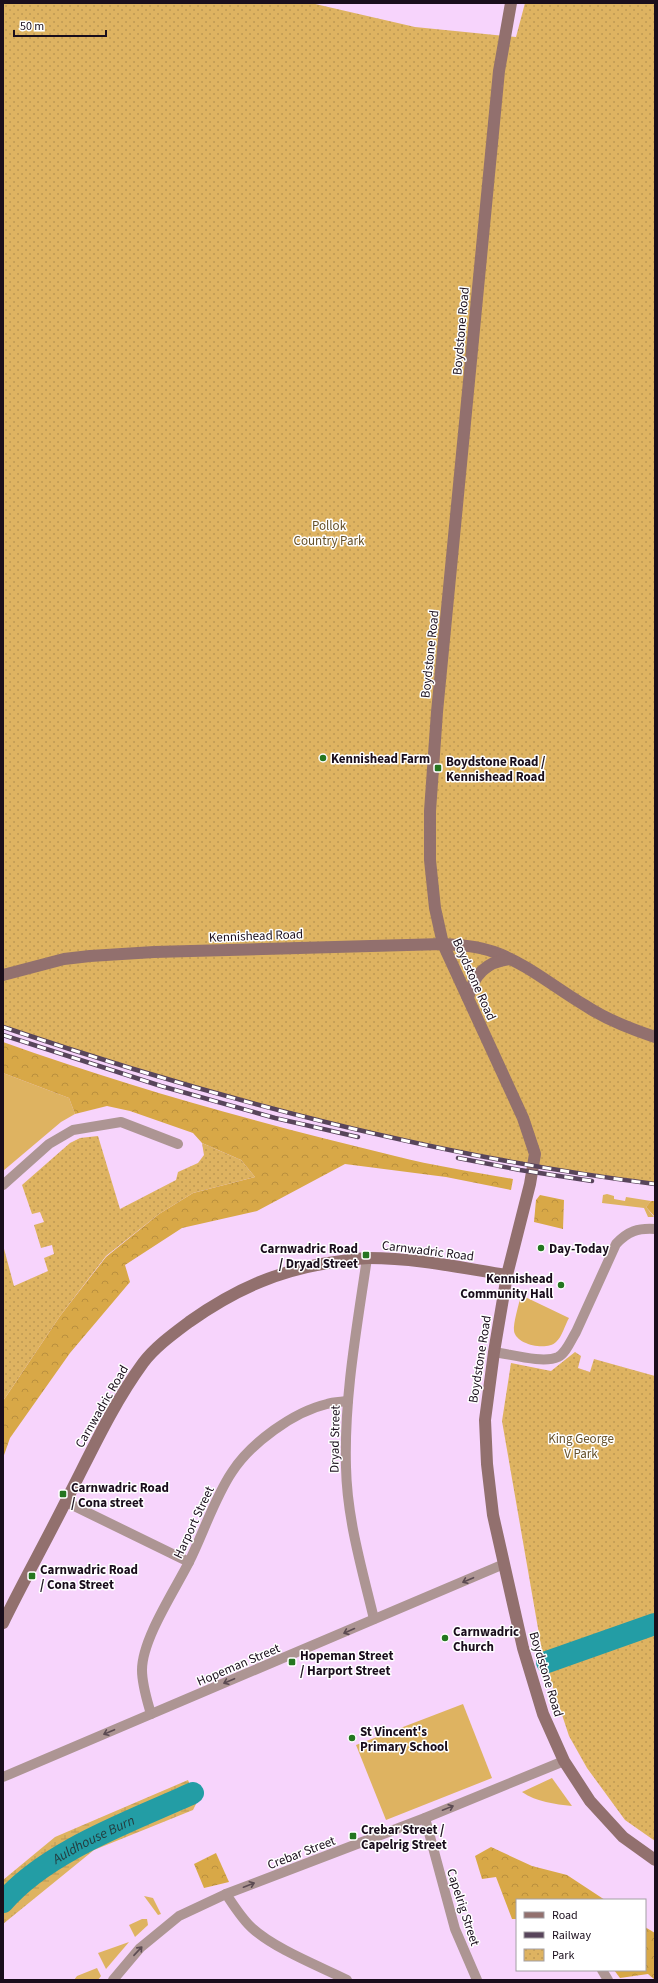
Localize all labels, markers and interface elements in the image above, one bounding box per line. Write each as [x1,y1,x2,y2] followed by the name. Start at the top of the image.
[14,12,106,38] scale bar
[20,18,44,35] text: 50 m
[448,286,474,376] street label: Boydstone Road
[294,517,365,550] park label: Pollok Country Park
[416,609,444,699] street label: Boydstone Road
[331,750,430,768] place label: Kennishead Farm
[318,753,328,763] marker: Kennishead Farm
[446,753,546,786] place label: Boydstone Road / Kennishead Road
[433,763,443,773] marker: Boydstone Road / Kennishead Road
[209,925,303,947] street label: Kennishead Road
[448,935,500,1023] street label: Boydstone Road
[381,1236,475,1266] street label: Carnwadric Road
[260,1240,358,1273] place label: Carnwadric Road / Dryad Street
[549,1240,609,1258] place label: Day-Today
[536,1243,546,1253] marker: Day-Today
[361,1250,371,1260] marker: Carnwadric Road / Dryad Street
[460,1270,553,1303] place label: Kennishead Community Hall
[556,1280,566,1290] marker: Kennishead Community Hall
[464,1314,496,1404] street label: Boydstone Road
[71,1362,133,1451] street label: Carnwadric Road
[325,1404,345,1473] street label: Dryad Street
[548,1430,614,1463] park label: King George V Park
[71,1479,169,1512] place label: Carnwadric Road / Cona street
[169,1483,219,1562] street label: Harport Street
[58,1489,68,1499] marker: Carnwadric Road / Cona street
[40,1561,138,1594] place label: Carnwadric Road / Cona Street
[27,1571,37,1581] marker: Carnwadric Road / Cona Street
[463,1576,475,1584] one-way arrow
[453,1623,519,1656] place label: Carnwadric Church
[343,1627,355,1635] one-way arrow
[525,1629,568,1719] street label: Boydstone Road
[440,1633,450,1643] marker: Carnwadric Church
[194,1639,283,1691] street label: Hopeman Street
[300,1647,393,1680] place label: Hopeman Street / Harport Street
[287,1657,297,1667] marker: Hopeman Street / Harport Street
[224,1678,236,1686] one-way arrow
[360,1723,448,1756] place label: St Vincent's Primary School
[104,1729,116,1736] one-way arrow
[347,1733,357,1743] marker: St Vincent's Primary School
[442,1804,454,1811] one-way arrow
[48,1811,138,1870] water label: Auldhouse Burn
[361,1821,447,1854] place label: Crebar Street / Capelrig Street
[348,1831,358,1841] marker: Crebar Street / Capelrig Street
[265,1832,339,1874] street label: Crebar Street
[442,1866,484,1949] street label: Capelrig Street
[242,1881,254,1889] one-way arrow
[516,1899,646,1971] legend
[552,1907,578,1924] text: Road
[552,1927,591,1944] text: Railway
[133,1946,142,1956] one-way arrow
[552,1947,574,1964] text: Park

